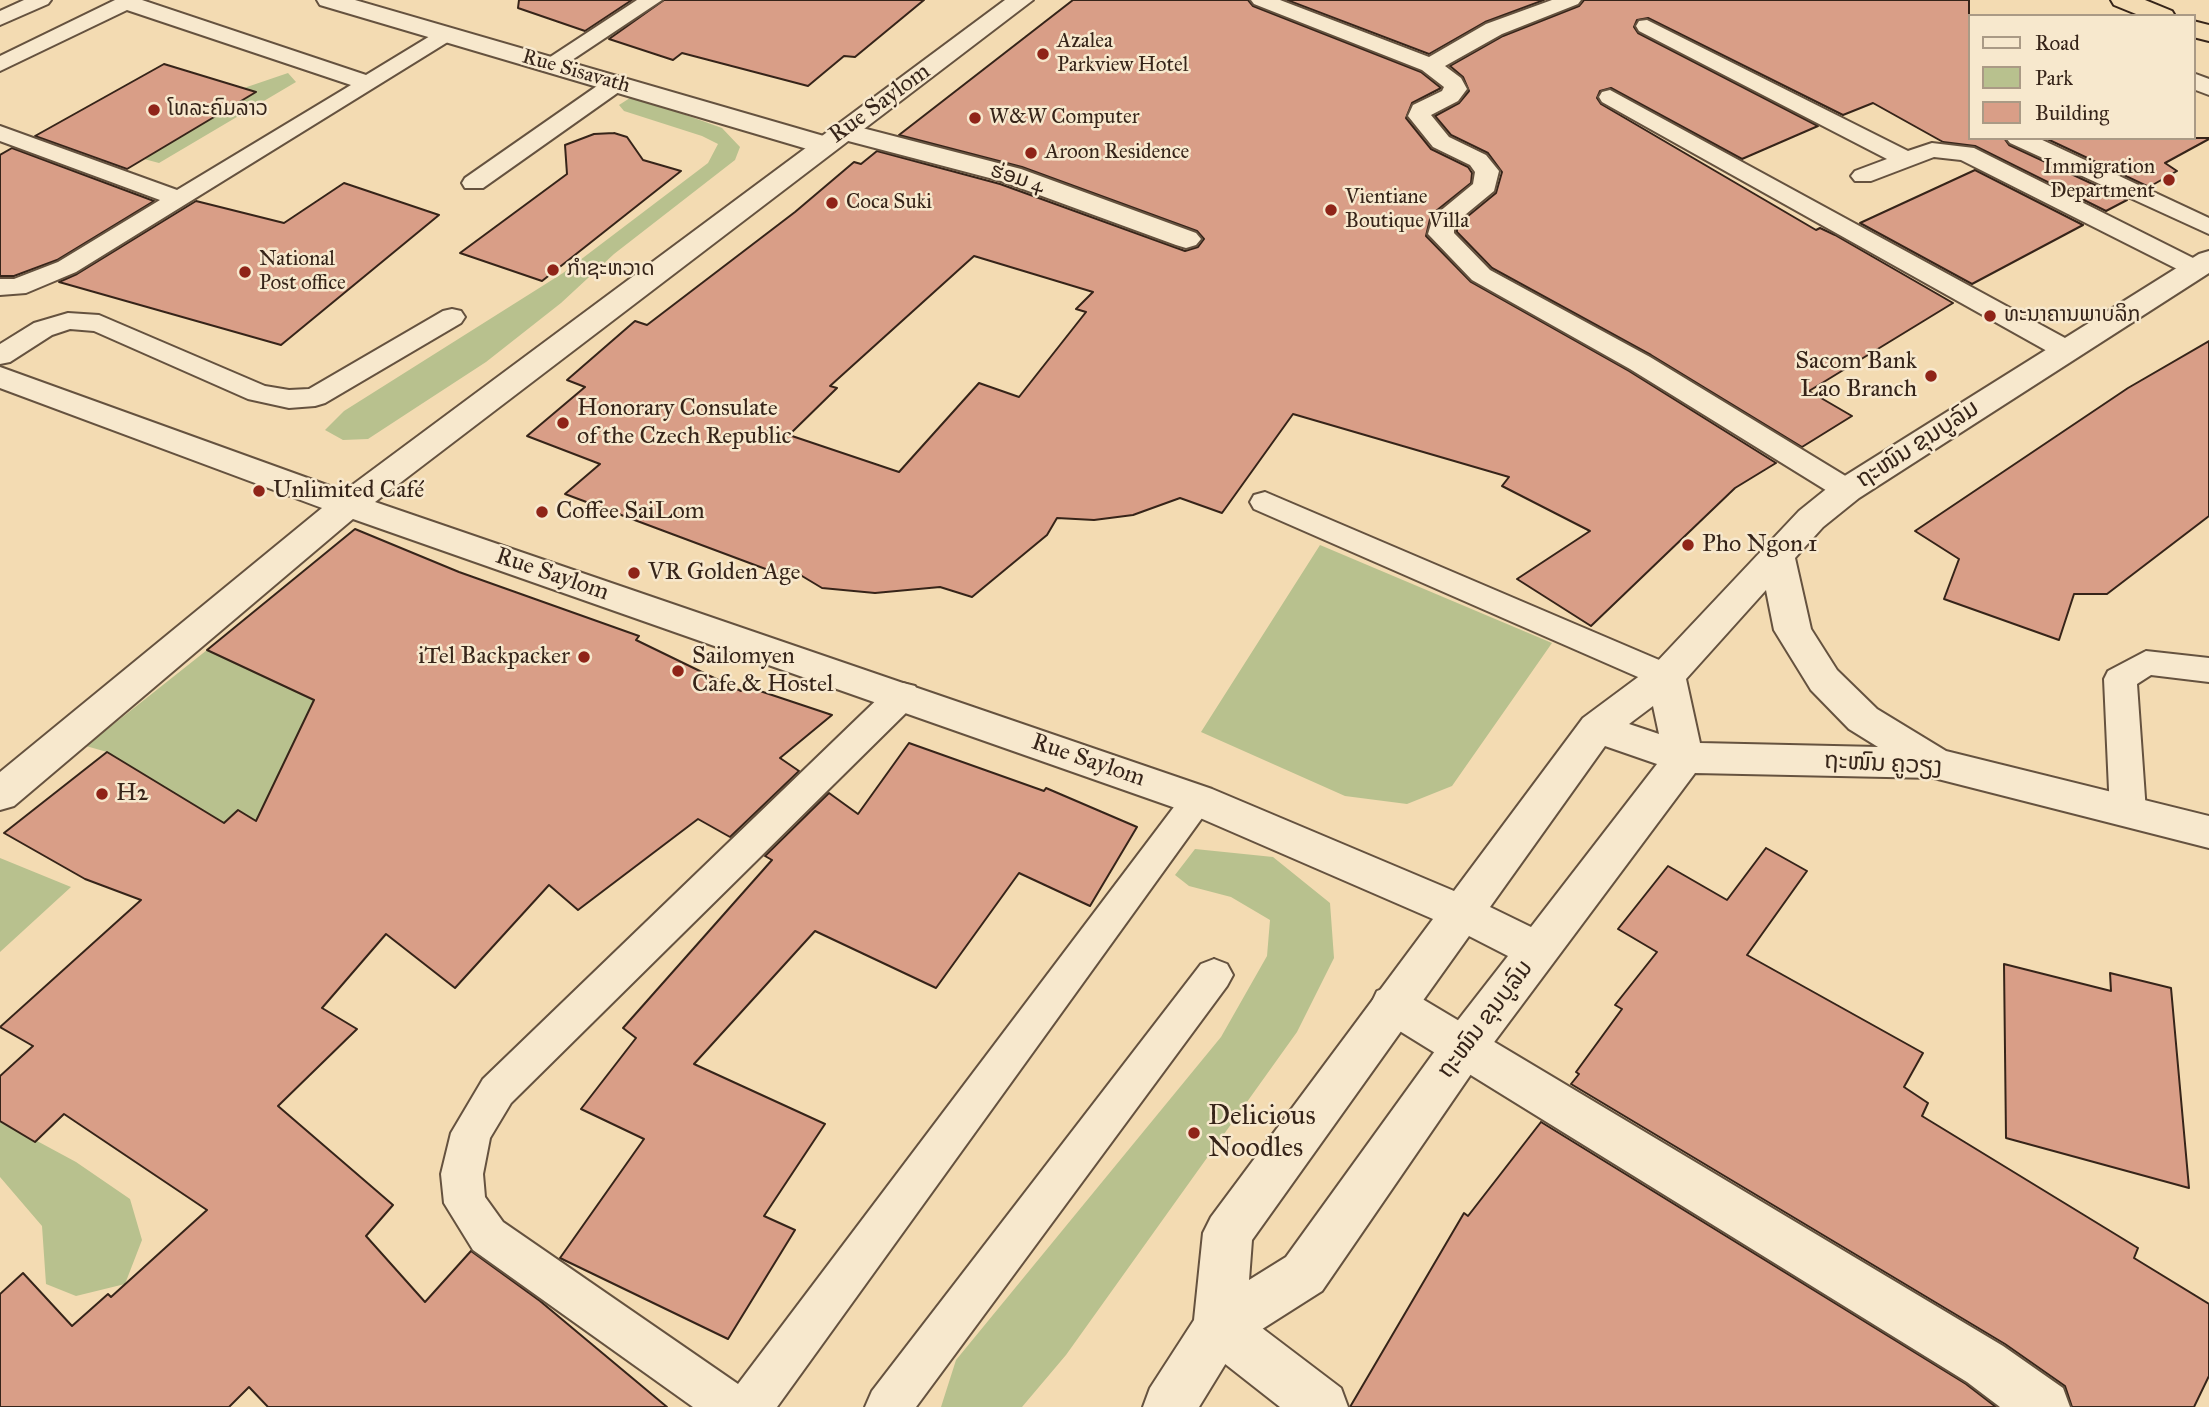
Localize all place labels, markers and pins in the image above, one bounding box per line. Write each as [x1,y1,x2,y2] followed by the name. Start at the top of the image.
[1057,29,1188,79] place label: Azalea Parkview Hotel
[1035,46,1051,62] marker: Azalea Parkview Hotel
[168,97,268,123] place label: ໂທລະຄົມລາວ
[146,102,162,118] marker: ໂທລະຄົມລາວ
[989,105,1140,131] place label: W&W Computer
[967,110,983,126] marker: W&W Computer
[1045,140,1189,166] place label: Aroon Residence
[1023,145,1039,161] marker: Aroon Residence
[2043,155,2155,205] place label: Immigration Department
[2161,172,2177,188] marker: Immigration Department
[1345,185,1469,235] place label: Vientiane Boutique Villa
[846,190,932,216] place label: Coca Suki
[824,195,840,211] marker: Coca Suki
[1323,202,1339,218] marker: Vientiane Boutique Villa
[259,247,346,297] place label: National Post office
[567,257,655,283] place label: ກໍາຊະຫວາດ
[545,262,561,278] marker: ກໍາຊະຫວາດ
[237,264,253,280] marker: National Post office
[2004,303,2140,329] place label: ທະນາຄານພາບລິກ
[1982,308,1998,324] marker: ທະນາຄານພາບລິກ
[1795,348,1917,404] place label: Sacom Bank Lao Branch
[1923,368,1939,384] marker: Sacom Bank Lao Branch
[577,395,792,451] place label: Honorary Consulate of the Czech Republic
[555,415,571,431] marker: Honorary Consulate of the Czech Republic
[273,477,424,505] place label: Unlimited Café
[251,483,267,499] marker: Unlimited Café
[556,498,705,526] place label: Coffee SaiLom
[534,504,550,520] marker: Coffee SaiLom
[1702,531,1818,559] place label: Pho Ngon 1
[1680,537,1696,553] marker: Pho Ngon 1
[648,559,800,587] place label: VR Golden Age
[626,565,642,581] marker: VR Golden Age
[418,643,570,671] place label: iTel Backpacker
[692,643,834,699] place label: Sailomyen Cafe & Hostel
[576,649,592,665] marker: iTel Backpacker
[670,663,686,679] marker: Sailomyen Cafe & Hostel
[116,780,149,808] place label: H2
[94,786,110,802] marker: H2
[1208,1100,1316,1166] place label: Delicious Noodles
[1186,1125,1202,1141] marker: Delicious Noodles

